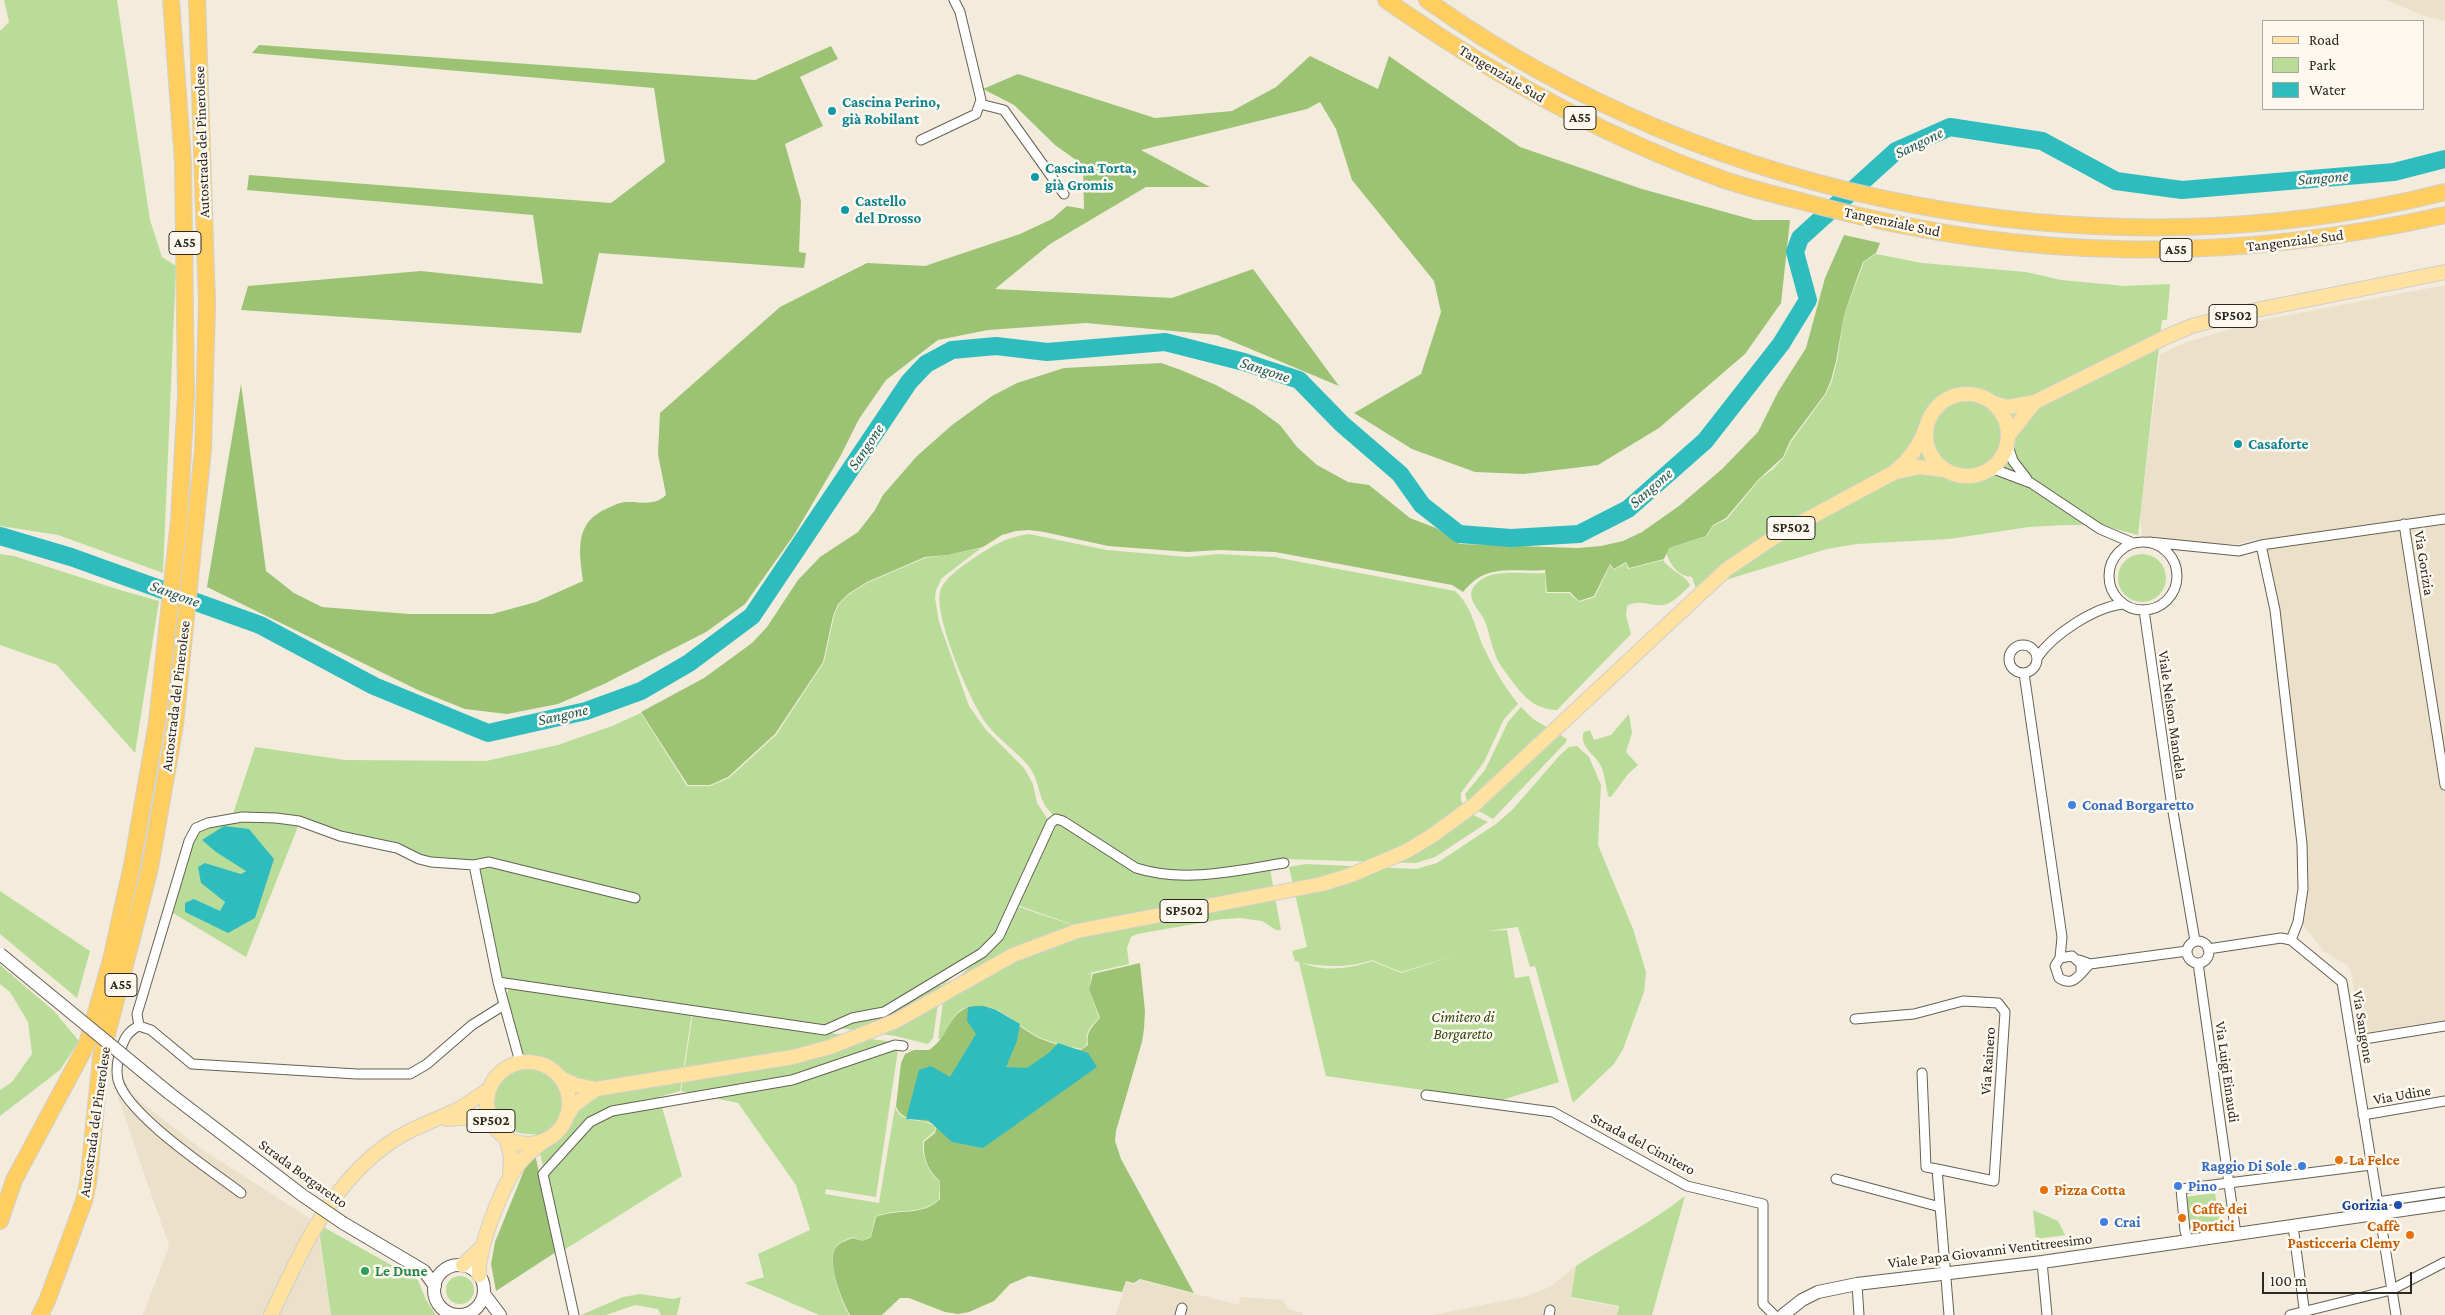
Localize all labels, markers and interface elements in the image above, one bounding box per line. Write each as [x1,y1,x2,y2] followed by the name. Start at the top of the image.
[2262,20,2425,110] legend
[2309,32,2339,48] text: Road
[1455,41,1549,107] street label: Tangenziale Sud
[2309,57,2336,73] text: Park
[190,66,214,218] street label: Autostrada del Pinerolese
[2309,82,2346,98] text: Water
[842,93,940,128] place label: Cascina Perino, già Robilant
[826,105,838,117] marker: Cascina Perino, già Robilant
[1564,106,1596,130] road number: A55
[1892,123,1946,163] water label: Sangone
[1045,159,1136,194] place label: Cascina Torta, già Gromis
[2297,166,2349,190] water label: Sangone
[1029,171,1041,183] marker: Cascina Torta, già Gromis
[855,192,921,227] place label: Castello del Drosso
[1842,203,1942,241] street label: Tangenziale Sud
[839,204,851,216] marker: Castello del Drosso
[2245,226,2345,256] street label: Tangenziale Sud
[169,232,201,254] road number: A55
[2160,238,2192,262] road number: A55
[2209,304,2257,328] road number: SP502
[1238,353,1292,387] water label: Sangone
[844,420,888,474] water label: Sangone
[2248,435,2309,453] place label: Casaforte
[2232,438,2244,450] marker: Casaforte
[1625,464,1677,512] water label: Sangone
[1767,516,1815,540] road number: SP502
[2410,529,2438,597] street label: Via Gorizia
[148,576,202,612] water label: Sangone
[158,620,194,772] street label: Autostrada del Pinerolese
[2154,649,2190,781] street label: Viale Nelson Mandela
[536,700,590,730] water label: Sangone
[2082,796,2194,814] place label: Conad Borgaretto
[2066,799,2078,811] marker: Conad Borgaretto
[1160,899,1208,922] road number: SP502
[105,974,137,996] road number: A55
[2348,989,2378,1065] street label: Via Sangone
[1431,1008,1495,1043] park label: Cimitero di Borgaretto
[2211,1020,2243,1124] street label: Via Luigi Einaudi
[1977,1026,1999,1096] street label: Via Rainero
[76,1046,114,1198] street label: Autostrada del Pinerolese
[2372,1081,2432,1109] street label: Via Udine
[1588,1109,1698,1179] street label: Strada del Cimitero
[467,1110,515,1132] road number: SP502
[255,1136,351,1212] street label: Strada Borgaretto
[2349,1151,2400,1169] place label: La Felce
[2333,1154,2345,1166] marker: La Felce
[2201,1157,2292,1175] place label: Raggio Di Sole
[2296,1160,2308,1172] marker: Raggio Di Sole
[2188,1177,2217,1195] place label: Pino
[2172,1180,2184,1192] marker: Pino
[2054,1181,2125,1199] place label: Pizza Cotta
[2038,1184,2050,1196] marker: Pizza Cotta
[2342,1196,2388,1214] place label: Gorizia
[2392,1199,2404,1211] marker: Gorizia
[2192,1200,2247,1235] place label: Caffè dei Portici
[2176,1212,2188,1224] marker: Caffè dei Portici
[2114,1213,2140,1231] place label: Crai
[2098,1216,2110,1228] marker: Crai
[2288,1217,2400,1252] place label: Caffè Pasticceria Clemy
[2404,1229,2416,1241] marker: Caffè Pasticceria Clemy
[1887,1230,2093,1272] street label: Viale Papa Giovanni Ventitreesimo
[375,1262,427,1280] place label: Le Dune
[2265,1262,2415,1294] scale bar
[359,1265,371,1277] marker: Le Dune
[2270,1273,2307,1289] text: 100 m

